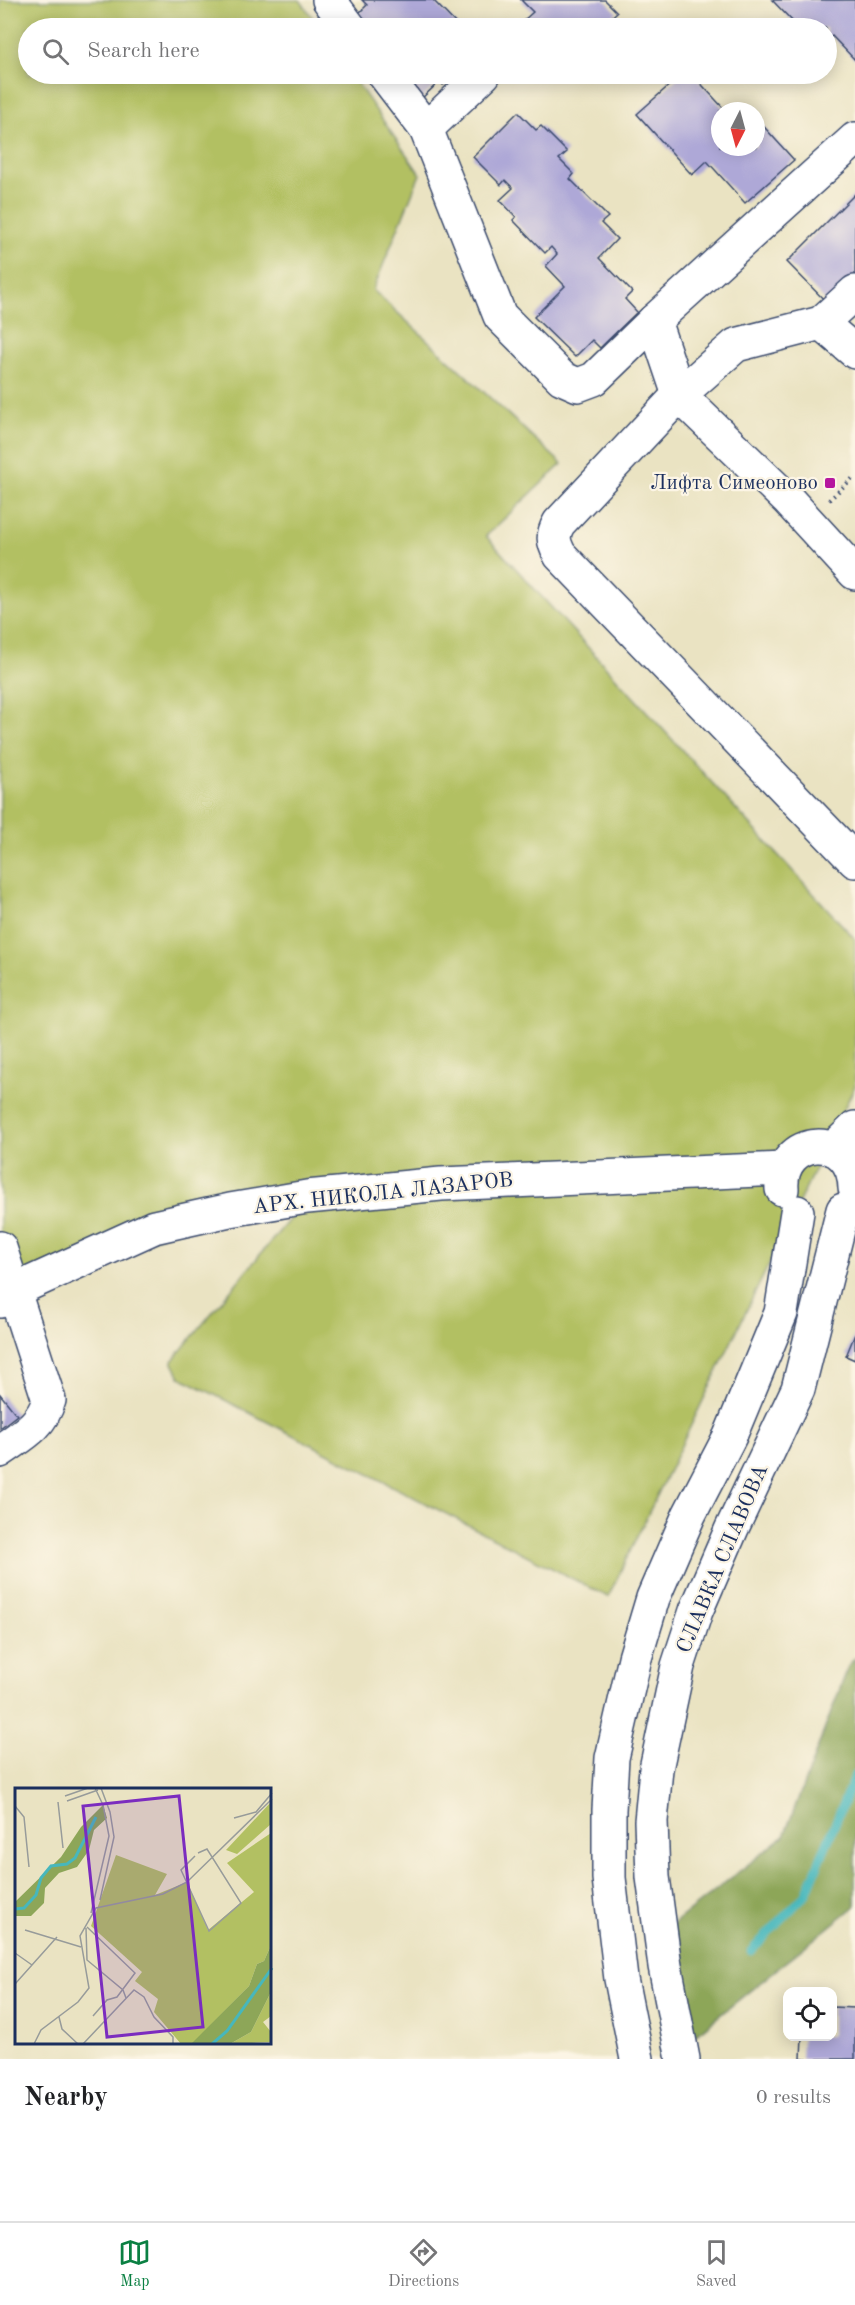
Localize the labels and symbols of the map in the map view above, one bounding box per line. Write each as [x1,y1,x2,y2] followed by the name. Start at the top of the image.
[711,102,765,156] north arrow
[650,473,818,494] place label: Лифта Симеоново
[823,476,837,490] marker: Лифта Симеоново
[252,1170,514,1218] street label: АРХ. НИКОЛА ЛАЗАРОВ
[674,1462,772,1656] street label: СЛАВКА СЛАВОВА
[15,1788,272,2044] inset map

